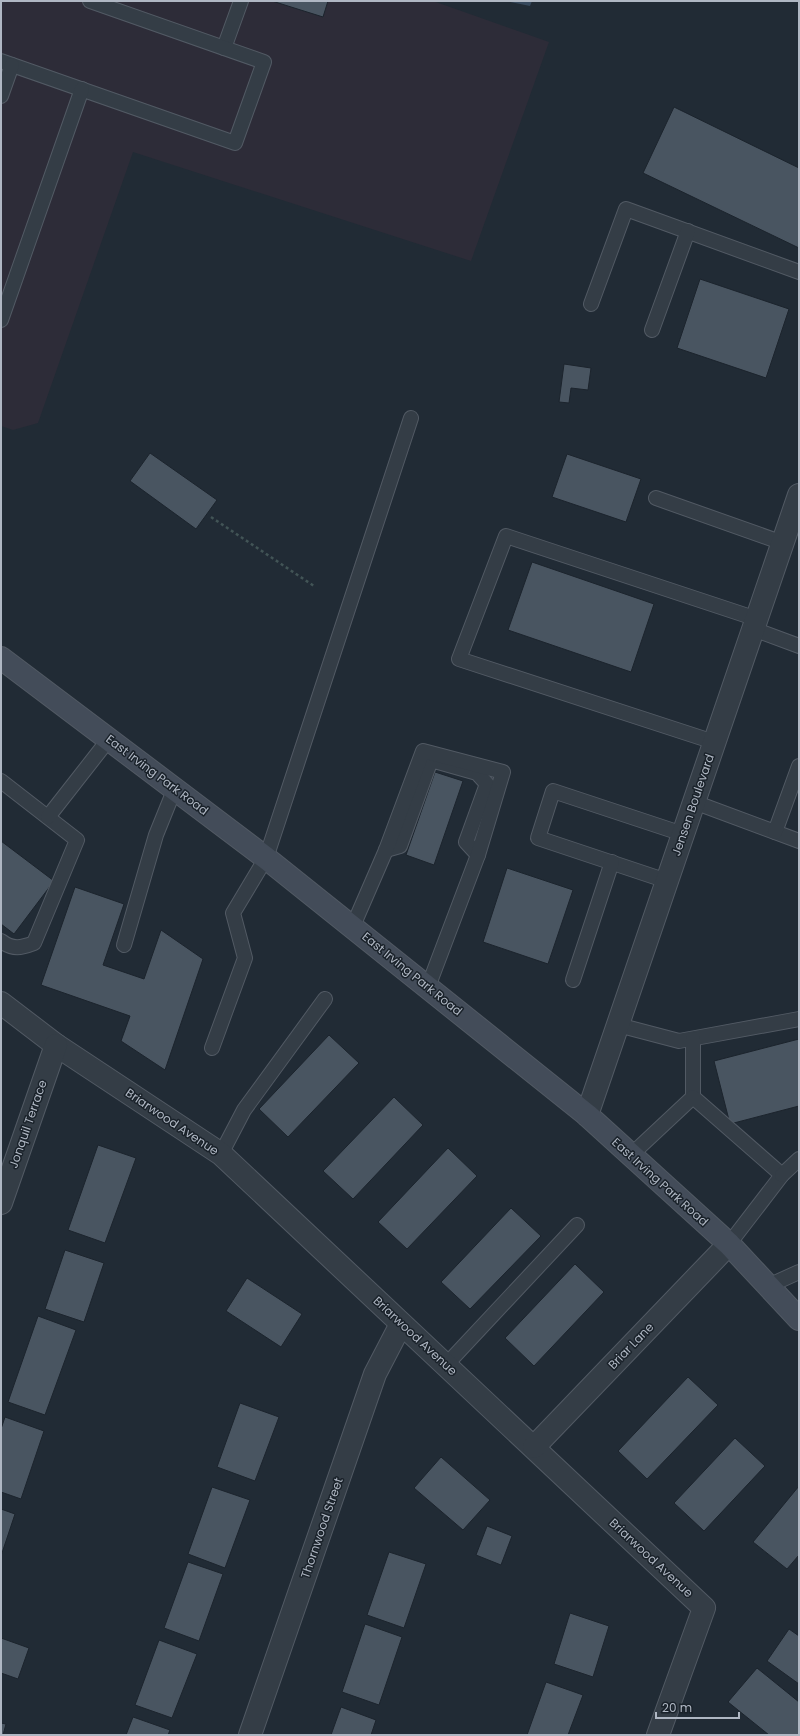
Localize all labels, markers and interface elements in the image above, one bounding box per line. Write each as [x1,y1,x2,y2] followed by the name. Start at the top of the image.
[103,730,212,819] street label: East Irving Park Road
[667,752,718,858] street label: Jensen Boulevard
[359,928,466,1019] street label: East Irving Park Road
[4,1077,51,1170] street label: Jonquil Terrace
[122,1084,222,1159] street label: Briarwood Avenue
[608,1134,712,1230] street label: East Irving Park Road
[370,1292,461,1379] street label: Briarwood Avenue
[604,1319,657,1373] street label: Briar Lane
[296,1475,347,1581] street label: Thornwood Street
[606,1514,697,1601] street label: Briarwood Avenue
[656,1694,739,1720] scale bar
[662,1699,692,1716] text: 20 m

